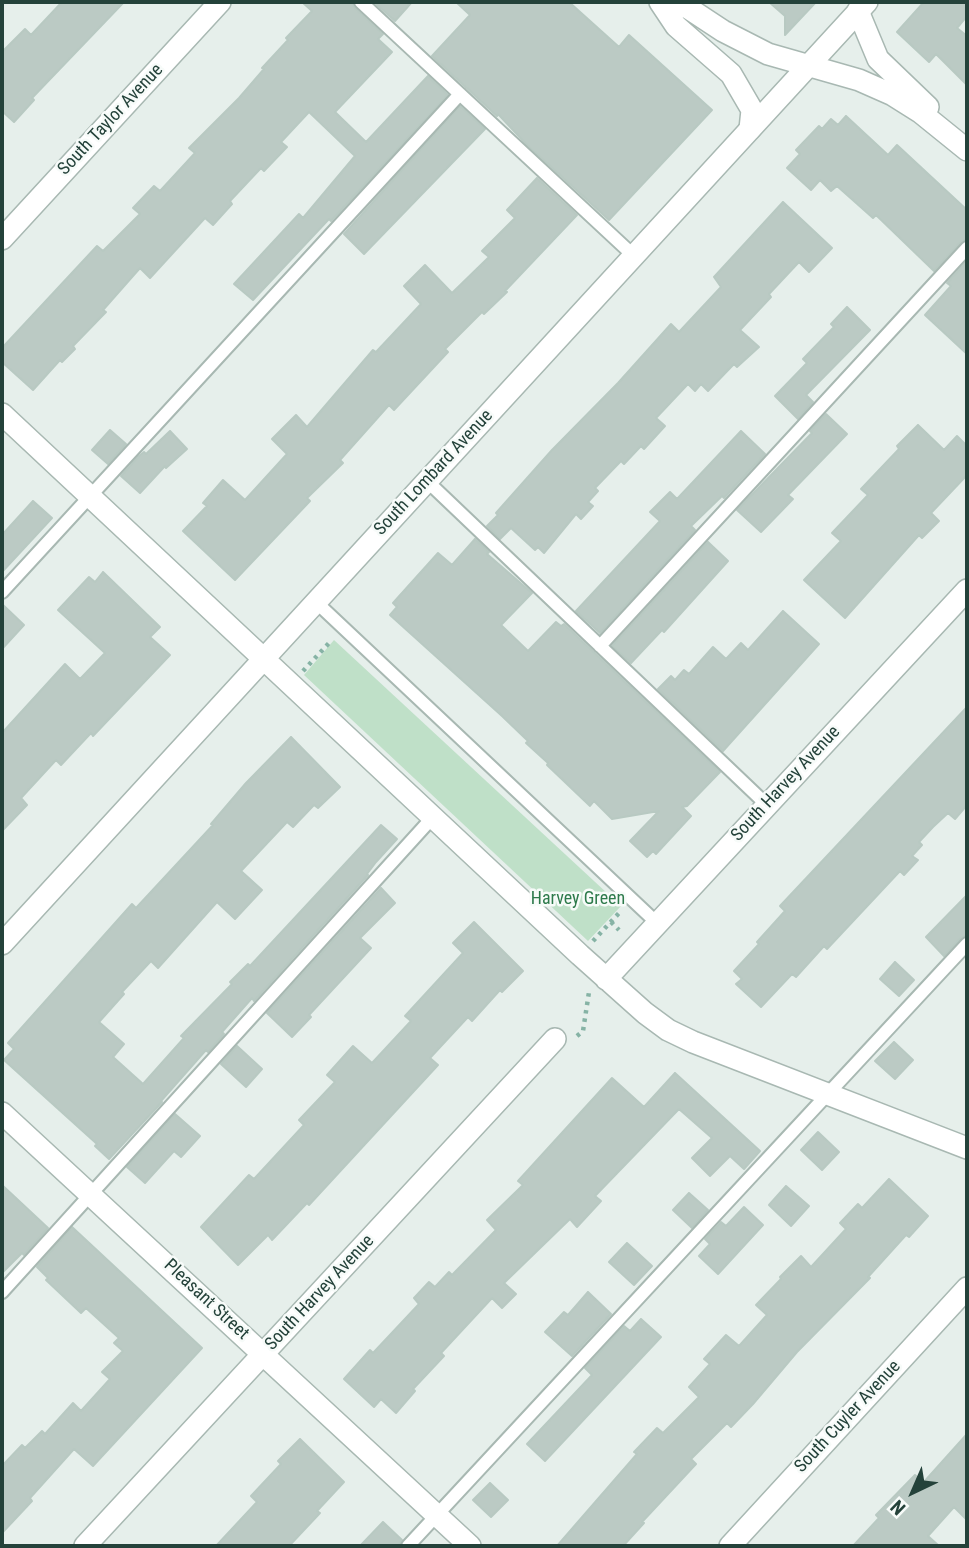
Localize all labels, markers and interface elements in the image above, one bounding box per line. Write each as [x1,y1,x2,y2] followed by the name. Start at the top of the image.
[54,60,168,180] street label: South Taylor Avenue
[370,406,498,540] street label: South Lombard Avenue
[727,722,845,846] street label: South Harvey Avenue
[531,888,625,910] park label: Harvey Green
[261,1231,379,1355] street label: South Harvey Avenue
[159,1255,253,1345] street label: Pleasant Street
[790,1356,906,1478] street label: South Cuyler Avenue
[878,1457,948,1527] north arrow
[886,1495,910,1520] text: N

